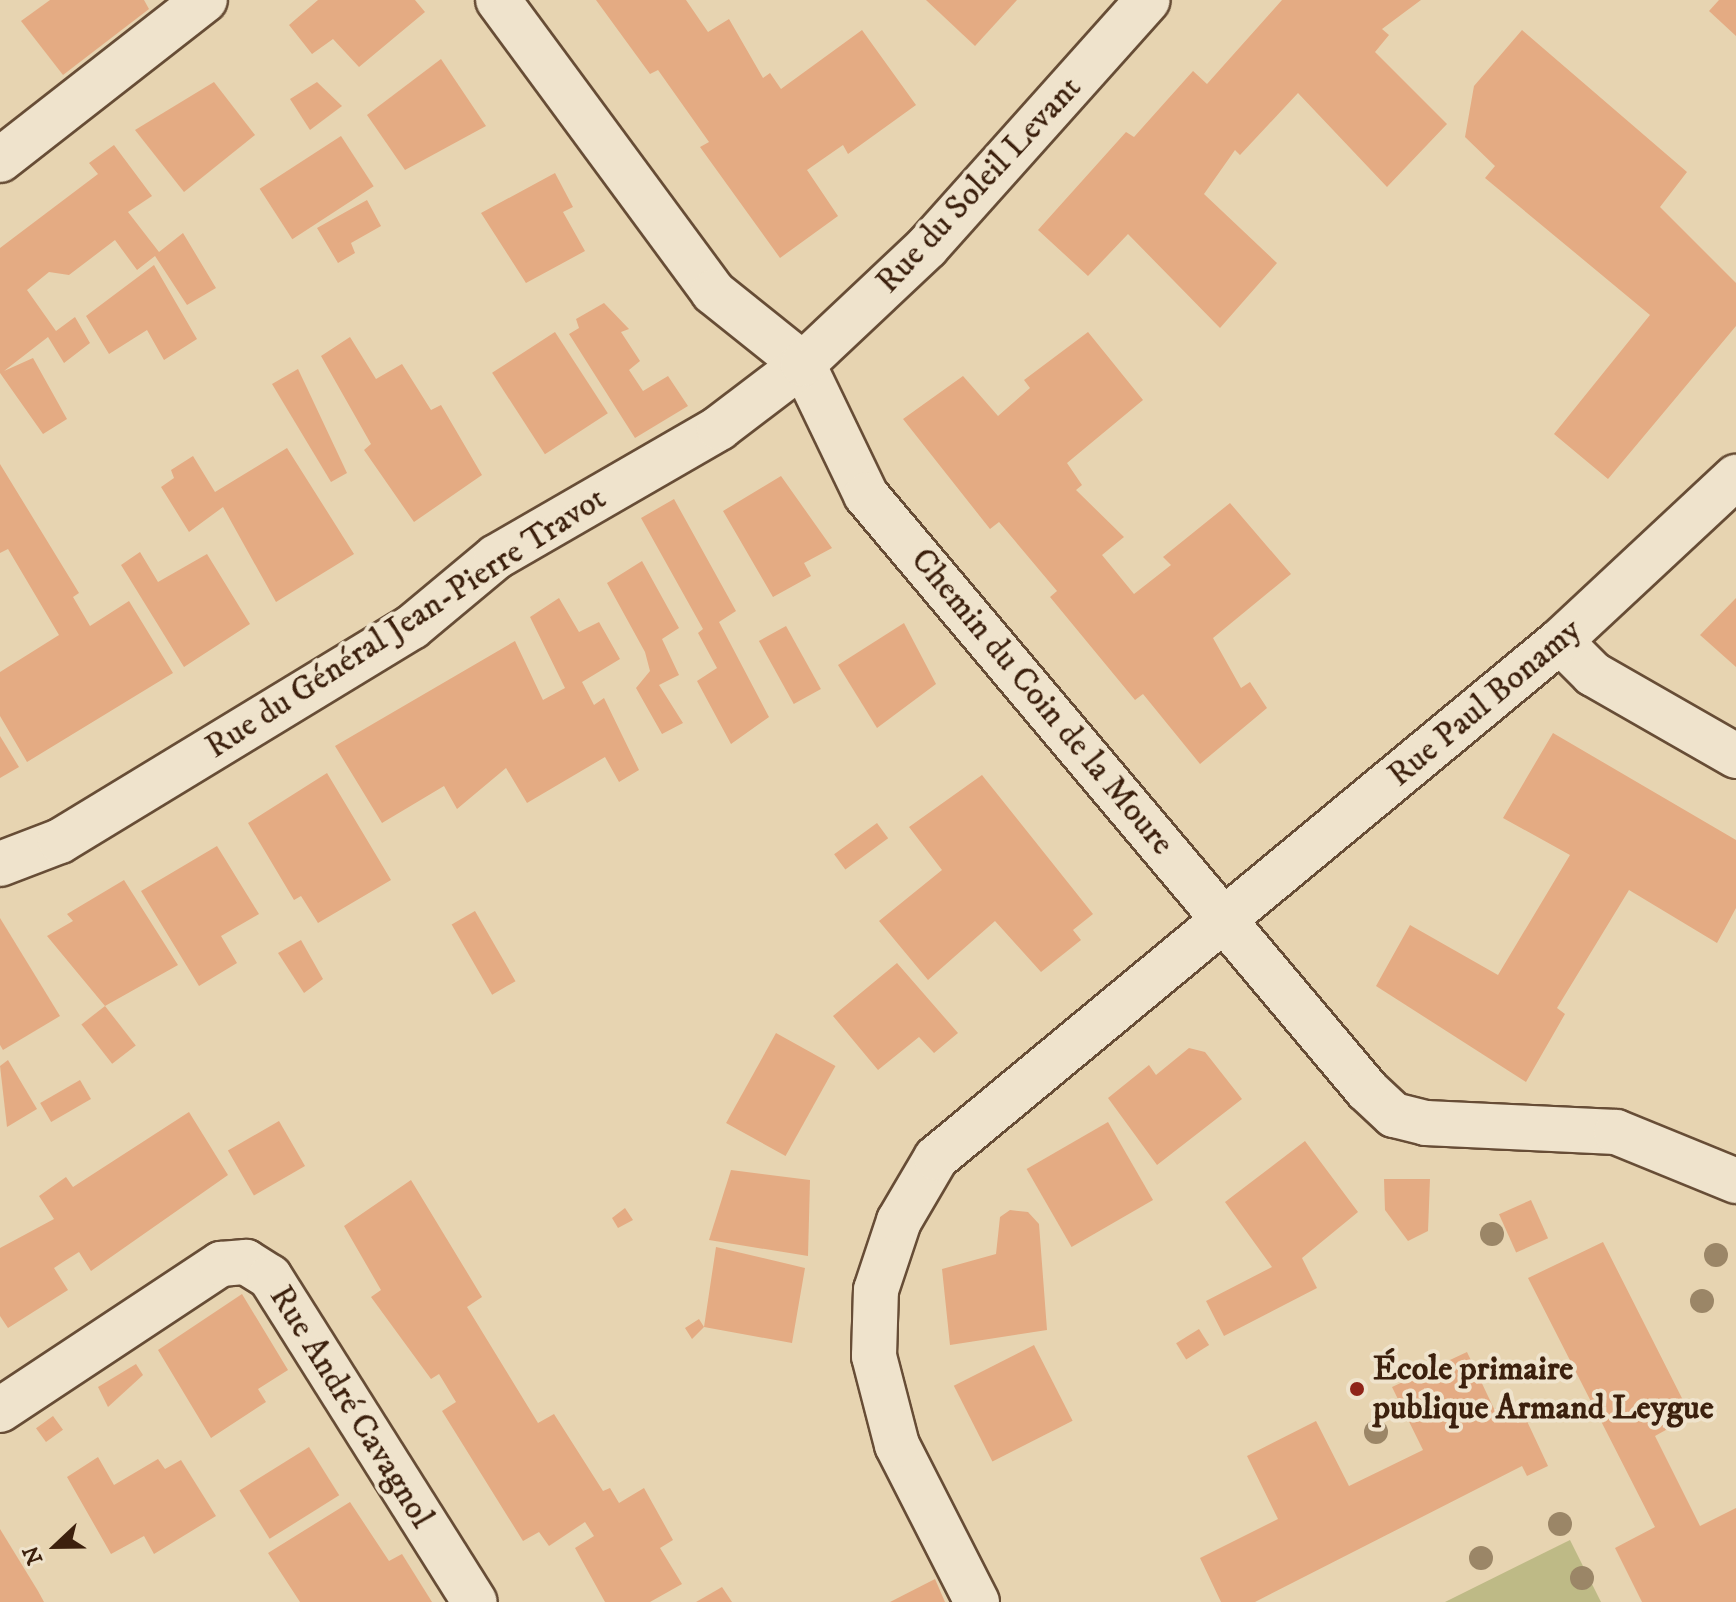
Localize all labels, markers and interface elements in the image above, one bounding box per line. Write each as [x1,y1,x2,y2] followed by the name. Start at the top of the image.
[868,68,1090,302] street label: Rue du Soleil Levant
[198,478,614,768] street label: Rue du Général Jean-Pierre Travot
[902,540,1182,864] street label: Chemin du Coin de la Moure
[1380,610,1590,796] street label: Rue Paul Bonamy
[260,1278,442,1536] street label: Rue André Cavagnol
[1373,1349,1714,1428] place label: École primaire publique Armand Leygue
[1348,1380,1366,1398] marker: École primaire publique Armand Leygue
[16,1506,96,1586] north arrow
[17,1542,49,1569] text: N

